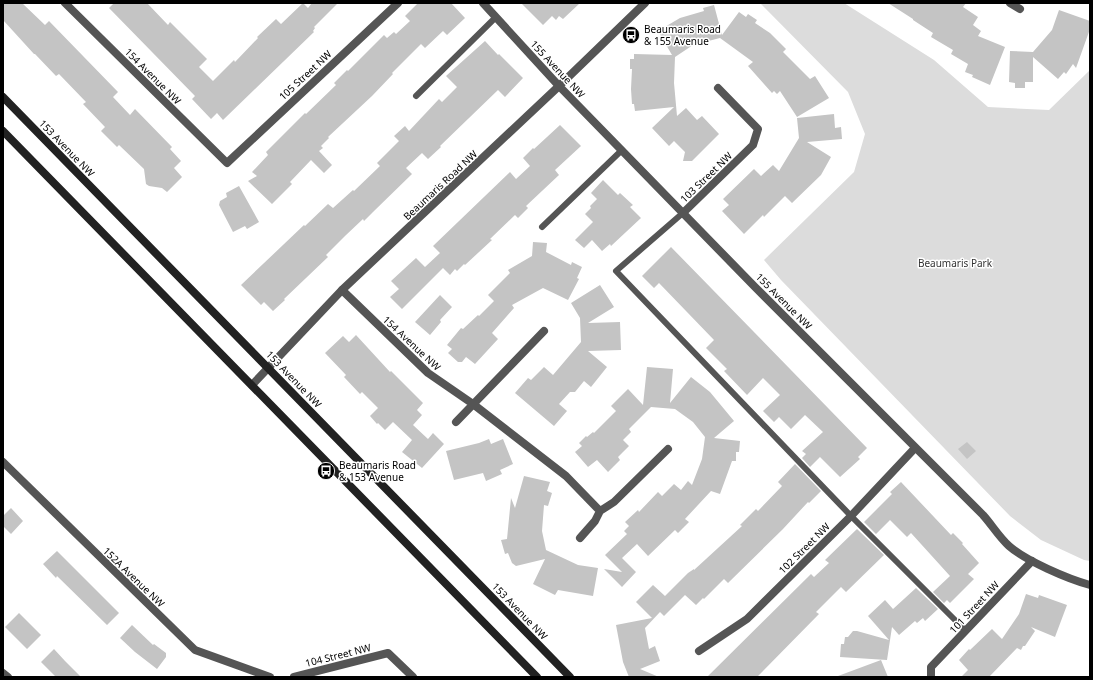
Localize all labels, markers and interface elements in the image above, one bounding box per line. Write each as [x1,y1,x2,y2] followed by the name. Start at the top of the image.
[644,22,721,48] place label: Beaumaris Road & 155 Avenue
[621,25,641,45] bus stop icon: Beaumaris Road & 155 Avenue
[528,37,589,101] street label: 155 Avenue NW
[122,45,185,108] street label: 154 Avenue NW
[276,46,335,103] street label: 105 Street NW
[36,116,98,180] street label: 153 Avenue NW
[400,146,481,223] street label: Beaumaris Road NW
[677,148,736,205] street label: 103 Street NW
[918,256,993,270] park label: Beaumaris Park
[753,270,816,333] street label: 155 Avenue NW
[380,313,444,374] street label: 154 Avenue NW
[263,347,325,411] street label: 153 Avenue NW
[339,458,416,484] place label: Beaumaris Road & 153 Avenue
[316,461,336,481] bus stop icon: Beaumaris Road & 153 Avenue
[775,519,833,577] street label: 102 Street NW
[100,544,168,611] street label: 152A Avenue NW
[946,577,1003,636] street label: 101 Street NW
[489,579,551,643] street label: 153 Avenue NW
[304,640,373,670] street label: 104 Street NW

